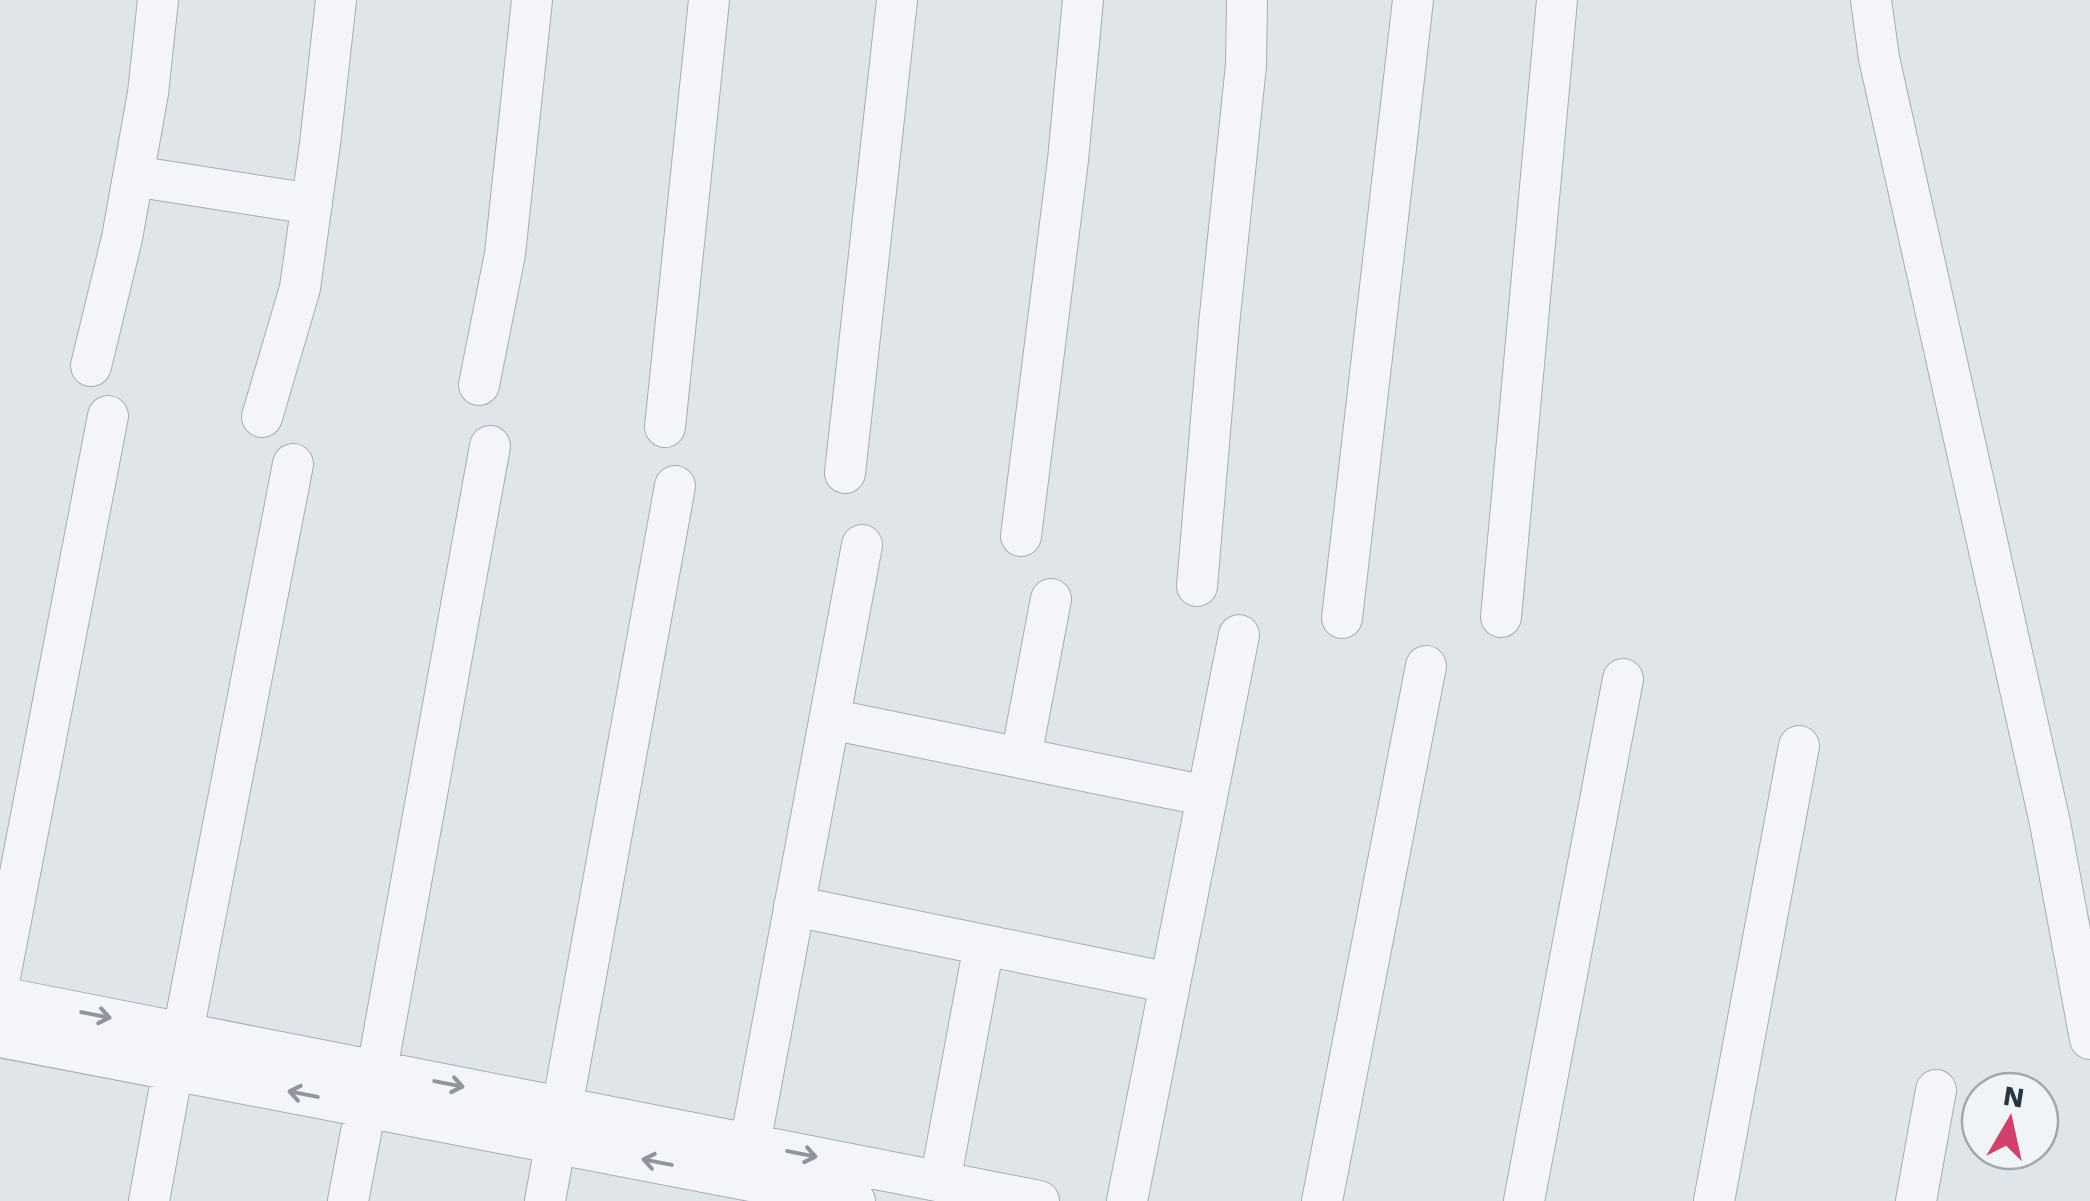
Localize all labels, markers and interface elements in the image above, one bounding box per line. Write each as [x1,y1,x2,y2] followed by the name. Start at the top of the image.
[79,1006,112,1025] one-way arrow
[1960,1071,2060,1171] north arrow
[432,1076,464,1095] one-way arrow
[2001,1079,2027,1115] text: N
[287,1084,320,1103] one-way arrow
[785,1146,817,1165] one-way arrow
[641,1151,673,1170] one-way arrow

